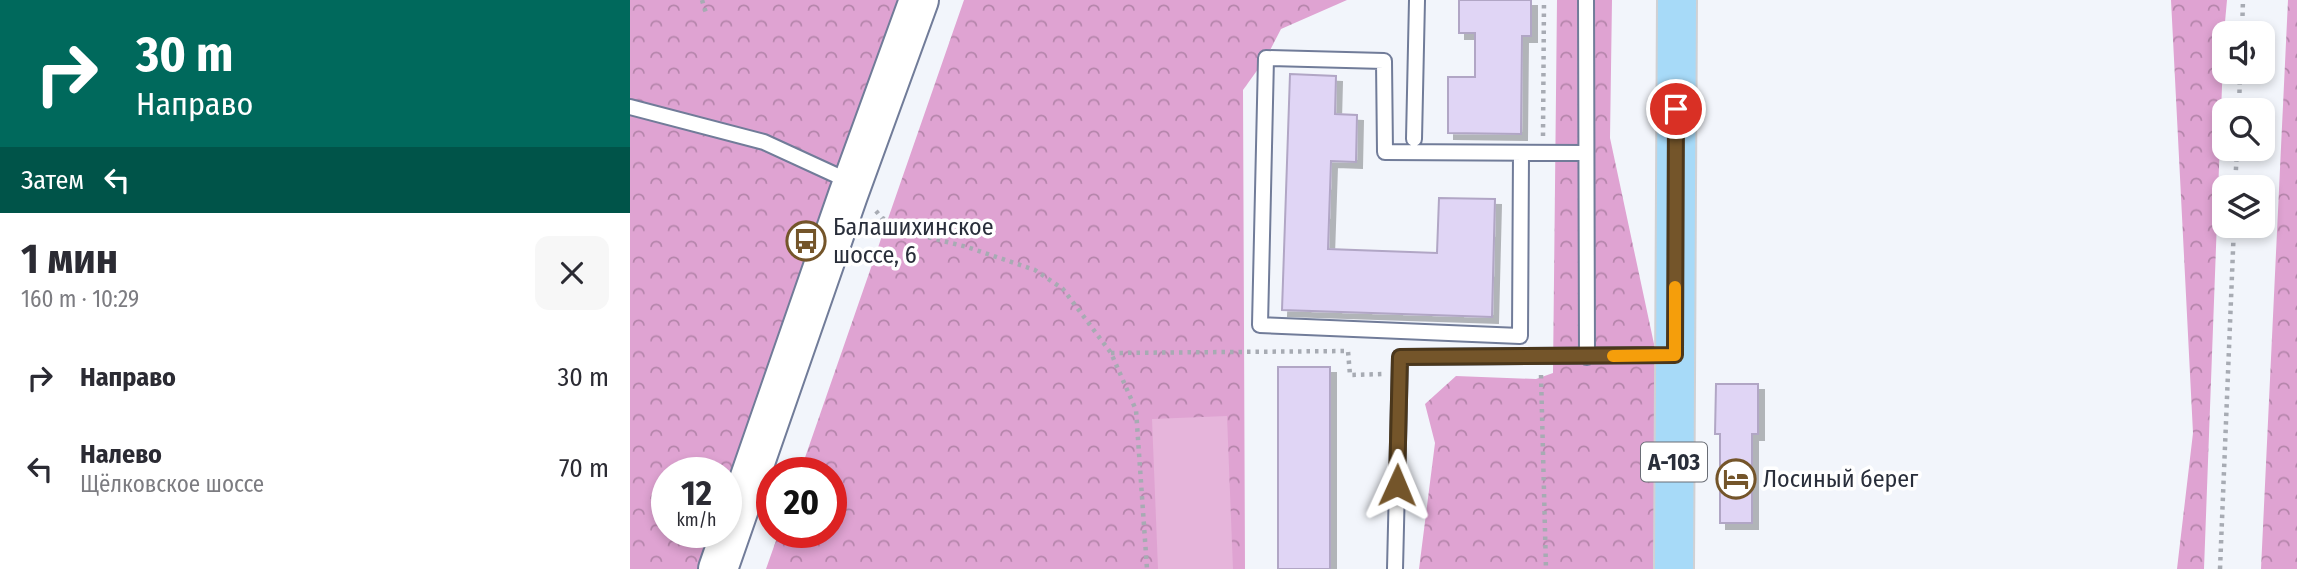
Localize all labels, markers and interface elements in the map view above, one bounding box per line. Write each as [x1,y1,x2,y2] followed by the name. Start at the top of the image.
[2212,21,2275,238] map controls
[2212,21,2275,84] button: sound
[136,25,234,84] text: 30 m
[21,28,112,119] icon: right
[1646,79,1706,139] pin
[136,85,253,123] text: Направо
[1657,90,1695,128] icon: arrive
[2212,98,2275,161] button: search
[98,161,136,199] icon: left
[21,165,84,196] text: Затем
[2212,175,2275,238] button: layers
[833,213,994,269] place label: Балашихинское шоссе, 6
[785,220,827,262] bus stop icon: Балашихинское шоссе, 6
[21,234,118,284] text: 1 мин
[535,236,609,310] button: close
[21,285,139,313] text: 160 m · 10:29
[21,359,59,397] icon: right
[80,362,176,393] text: Направо
[558,362,609,393] text: 30 m
[80,439,162,470] text: Налево
[1641,442,1707,482] road number: А-103
[1360,448,1434,522] position arrow
[21,450,59,488] icon: left
[559,453,609,484] text: 70 m
[756,457,847,548] speed limit sign: 20
[1715,458,1757,500] hotel icon: Лосиный берег
[1763,465,1919,493] place label: Лосиный берег
[80,470,264,498] text: Щёлковское шоссе
[681,472,712,514] text: 12
[676,509,717,531] text: km/h

